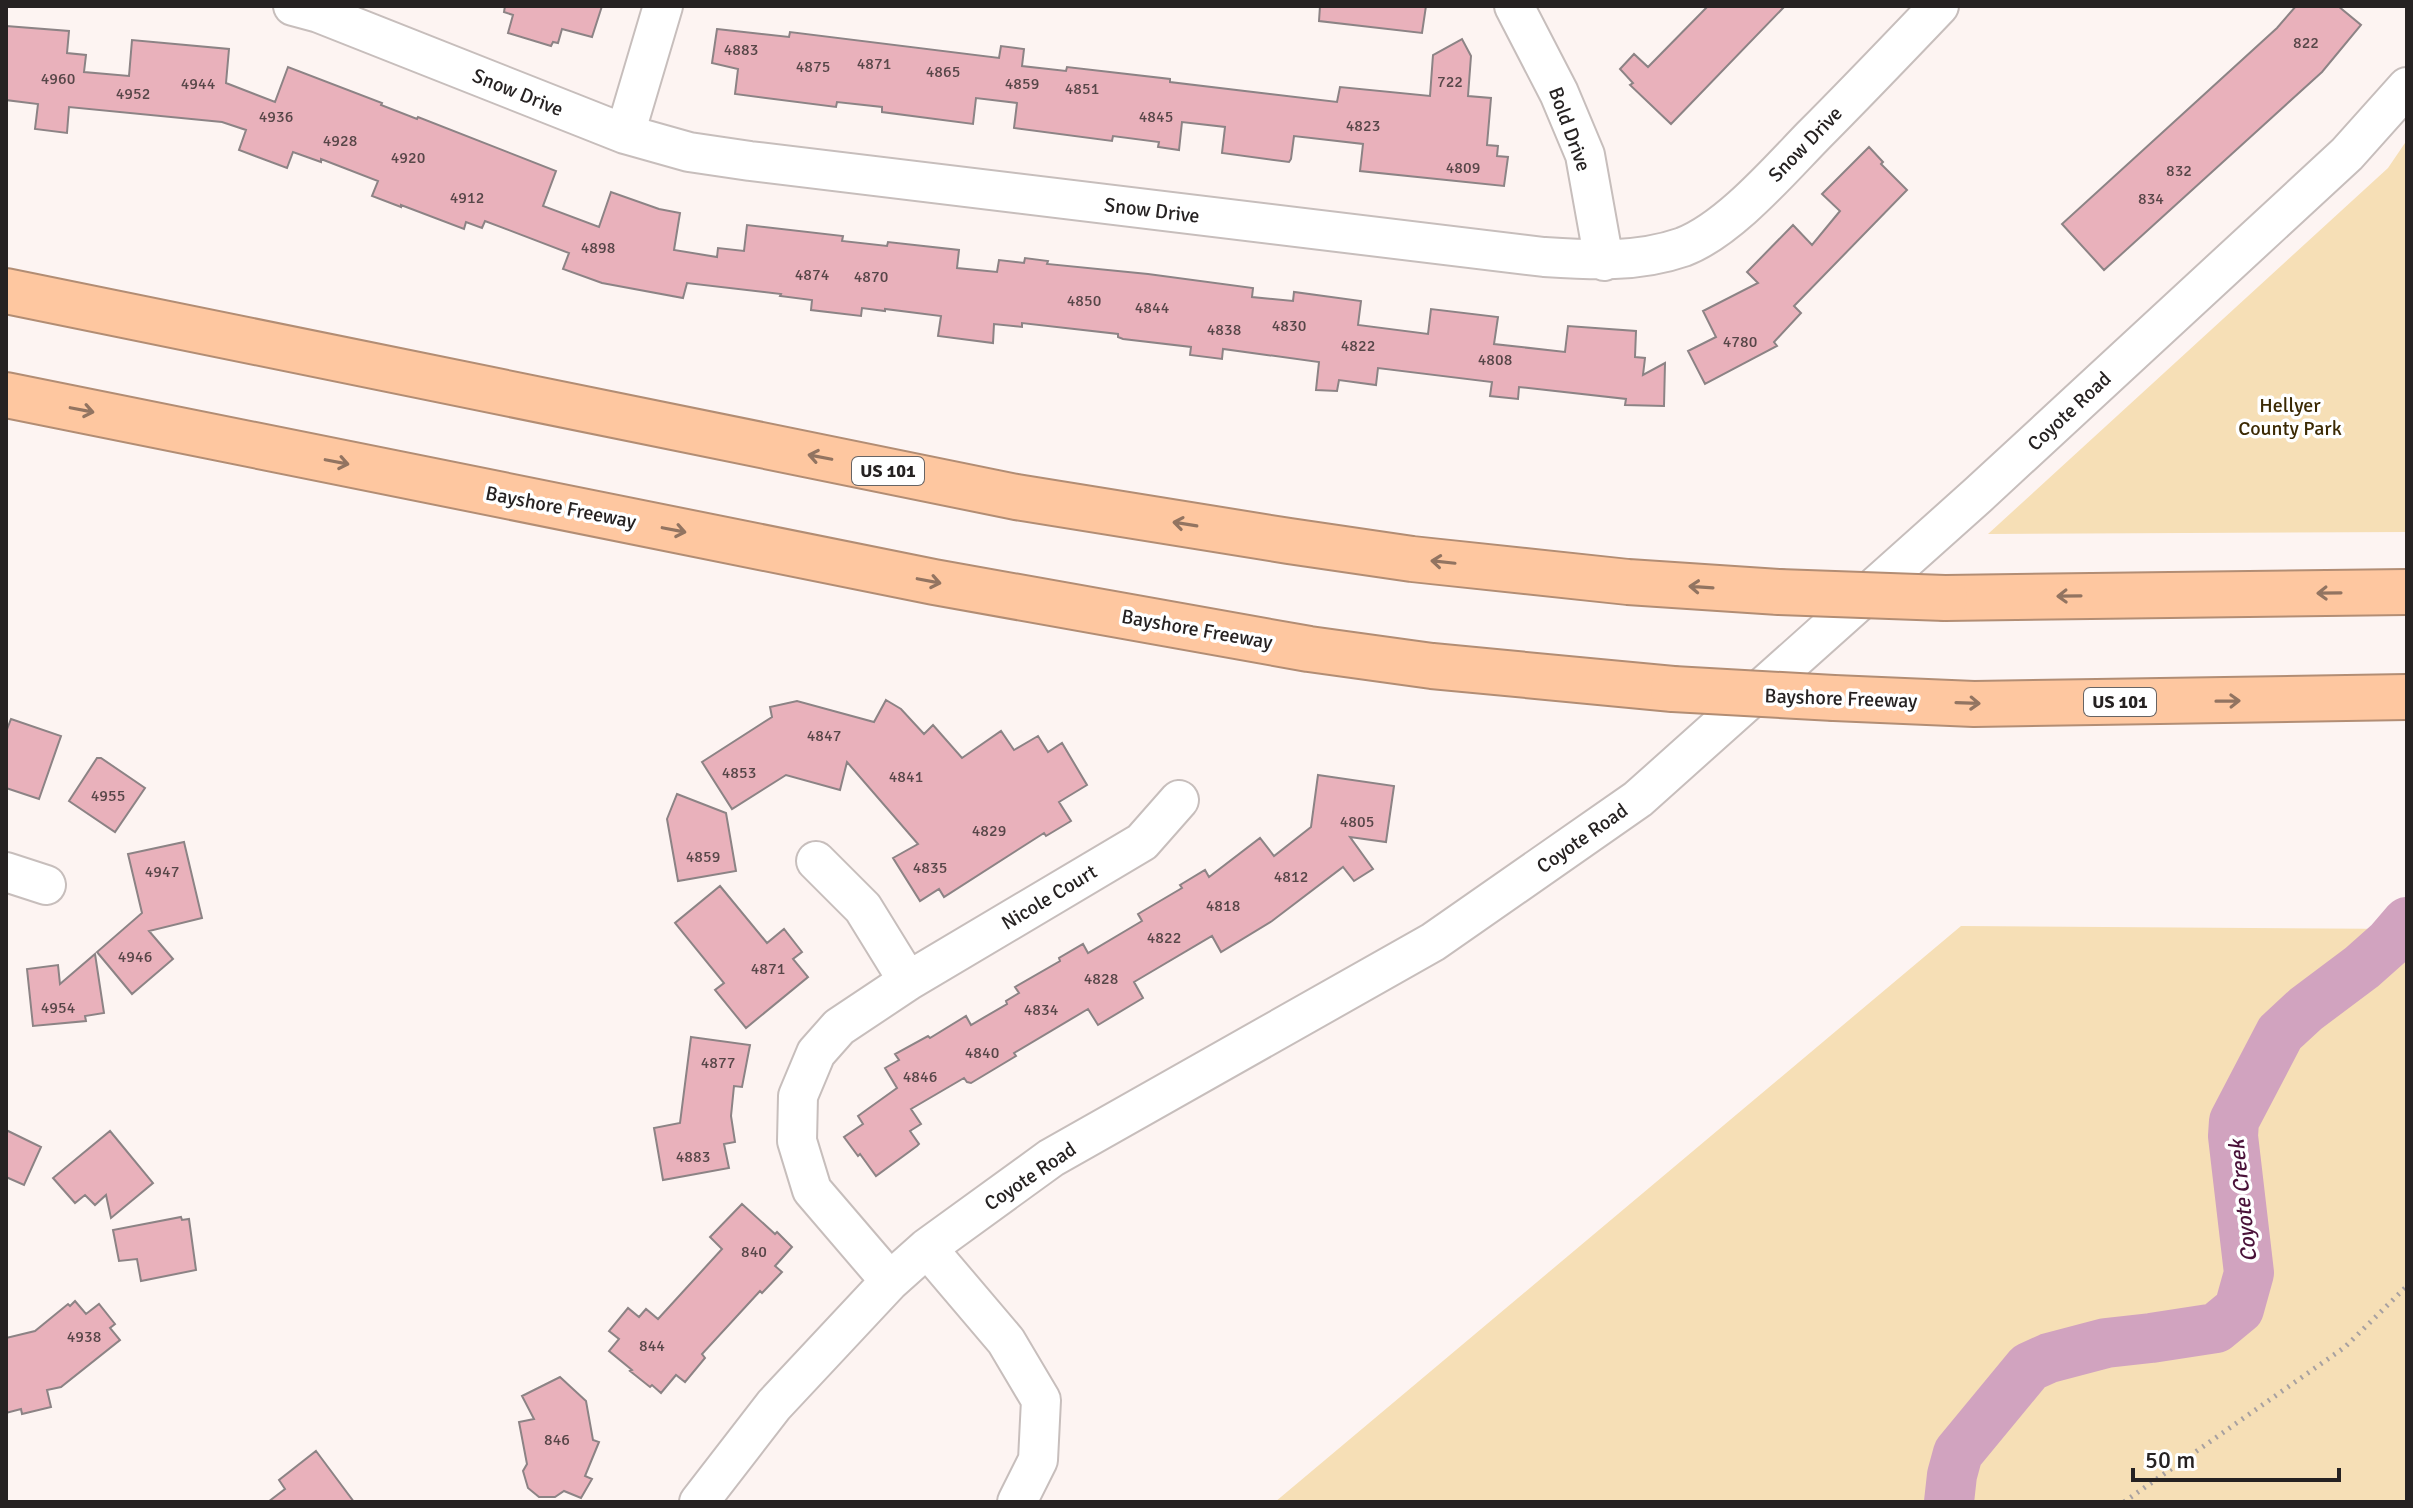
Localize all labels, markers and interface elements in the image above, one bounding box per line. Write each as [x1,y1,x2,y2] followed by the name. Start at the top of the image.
[2293,33,2319,53] house number: 822
[724,40,758,60] house number: 4883
[857,54,891,74] house number: 4871
[796,57,830,77] house number: 4875
[926,62,960,82] house number: 4865
[469,63,567,122] street label: Snow Drive
[41,69,75,89] house number: 4960
[1437,72,1463,92] house number: 722
[181,74,216,94] house number: 4944
[1005,74,1039,94] house number: 4859
[1065,79,1099,99] house number: 4851
[116,84,150,104] house number: 4952
[1543,84,1596,175] street label: Bold Drive
[1763,101,1848,187] street label: Snow Drive
[259,107,293,127] house number: 4936
[1139,107,1173,127] house number: 4845
[1346,116,1380,136] house number: 4823
[323,131,357,151] house number: 4928
[391,148,425,168] house number: 4920
[1446,158,1480,178] house number: 4809
[2166,161,2192,181] house number: 832
[450,188,484,208] house number: 4912
[2138,189,2164,209] house number: 834
[1103,192,1201,229] street label: Snow Drive
[581,238,615,258] house number: 4898
[795,265,830,285] house number: 4874
[854,267,888,287] house number: 4870
[1067,291,1101,311] house number: 4850
[1135,298,1170,318] house number: 4844
[1272,316,1306,336] house number: 4830
[1207,320,1241,340] house number: 4838
[1723,332,1757,352] house number: 4780
[1341,336,1375,356] house number: 4822
[1478,350,1512,370] house number: 4808
[2022,366,2116,456] street label: Coyote Road
[2238,393,2342,441] park label: Hellyer County Park
[69,403,95,418] one-way arrow
[807,449,833,464] one-way arrow
[324,455,350,470] one-way arrow
[852,457,924,485] road number: US 101
[483,481,639,534] street label: Bayshore Freeway
[1173,516,1199,531] one-way arrow
[661,523,687,538] one-way arrow
[1430,554,1457,569] one-way arrow
[916,575,942,590] one-way arrow
[1688,579,1715,594] one-way arrow
[2316,585,2343,601] one-way arrow
[2056,589,2083,604] one-way arrow
[1119,604,1275,655] street label: Bayshore Freeway
[1764,683,1919,714] street label: Bayshore Freeway
[2084,688,2156,716] road number: US 101
[2214,693,2241,708] one-way arrow
[1954,695,1981,711] one-way arrow
[807,726,841,746] house number: 4847
[722,763,756,783] house number: 4853
[889,767,923,787] house number: 4841
[91,786,125,806] house number: 4955
[1532,798,1633,879] street label: Coyote Road
[1340,812,1374,832] house number: 4805
[972,821,1006,841] house number: 4829
[686,847,720,867] house number: 4859
[913,858,947,878] house number: 4835
[997,859,1101,936] street label: Nicole Court
[145,862,179,882] house number: 4947
[1274,867,1308,887] house number: 4812
[1206,896,1240,916] house number: 4818
[1147,928,1181,948] house number: 4822
[118,947,152,967] house number: 4946
[751,959,785,979] house number: 4871
[1084,969,1118,989] house number: 4828
[41,998,76,1018] house number: 4954
[1024,1000,1059,1020] house number: 4834
[965,1043,999,1063] house number: 4840
[701,1053,735,1073] house number: 4877
[903,1067,937,1087] house number: 4846
[2222,1136,2262,1263] water label: Coyote Creek
[980,1137,1081,1216] street label: Coyote Road
[676,1147,710,1167] house number: 4883
[741,1242,767,1262] house number: 840
[67,1327,101,1347] house number: 4938
[639,1336,665,1356] house number: 844
[544,1430,570,1450] house number: 846
[2133,1432,2339,1482] scale bar
[2145,1445,2195,1475] text: 50 m

